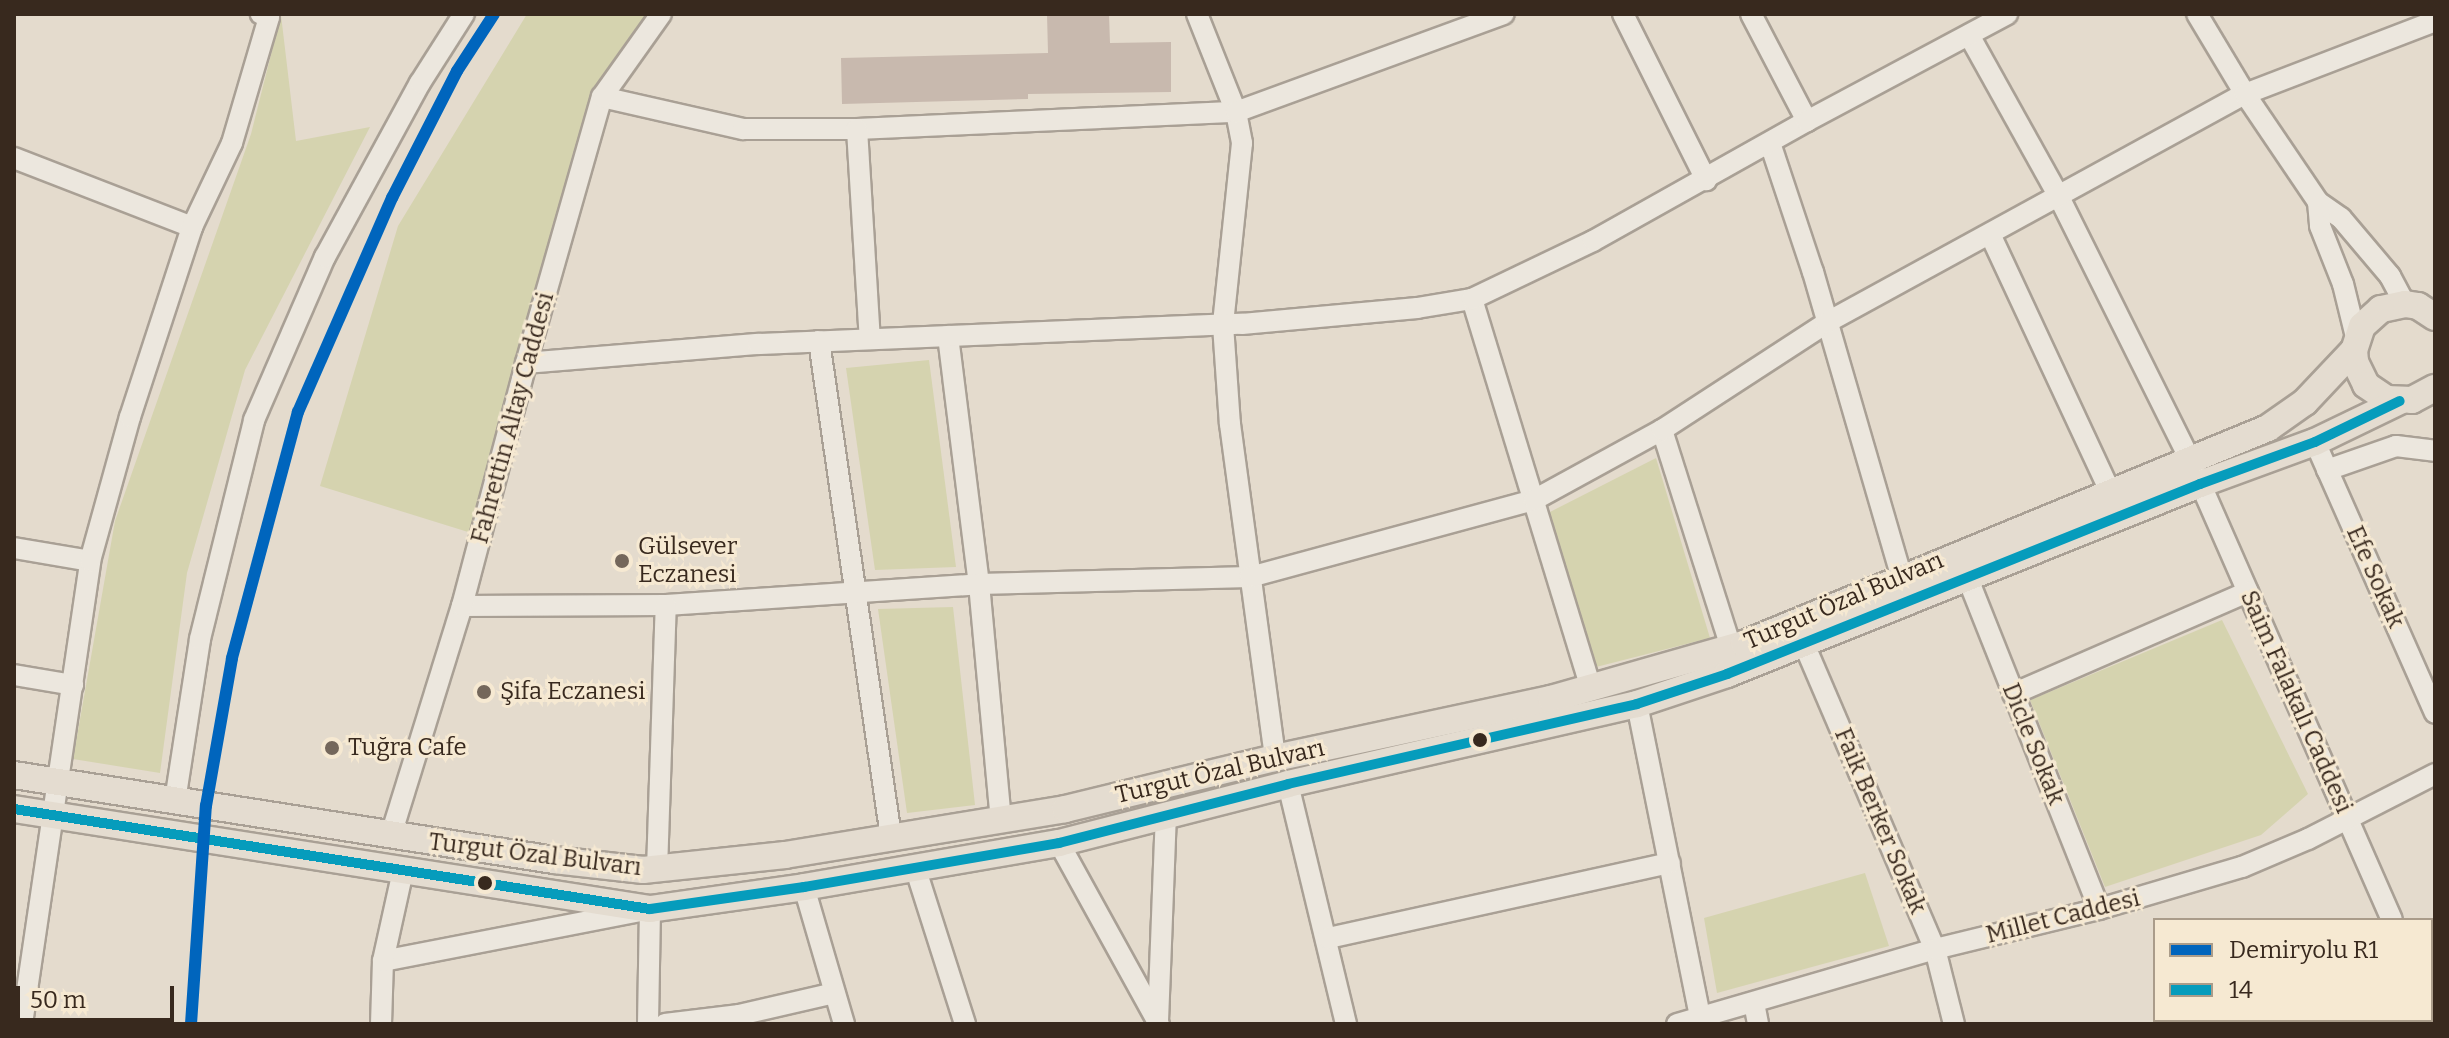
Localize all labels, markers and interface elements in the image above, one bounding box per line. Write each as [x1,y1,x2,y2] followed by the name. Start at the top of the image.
[466,289,560,547] street label: Fahrettin Altay Caddesi
[2340,522,2410,632] street label: Efe Sokak
[638,533,737,589] place label: Gülsever Eczanesi
[1740,546,1948,656] street label: Turgut Özal Bulvarı
[613,552,631,570] marker: Gülsever Eczanesi
[2234,586,2358,818] street label: Saim Falakalı Caddesi
[500,678,645,706] place label: Şifa Eczanesi
[1996,679,2070,809] street label: Dicle Sokak
[475,683,493,701] marker: Şifa Eczanesi
[1828,724,1932,918] street label: Faik Berker Sokak
[1472,732,1488,748] unlabelled marker
[348,734,467,762] place label: Tuğra Cafe
[1113,734,1327,810] street label: Turgut Özal Bulvarı
[323,739,341,757] marker: Tuğra Cafe
[427,828,643,882] street label: Turgut Özal Bulvarı
[477,875,493,891] unlabelled marker
[1983,884,2143,950] street label: Millet Caddesi
[2153,918,2433,1022] legend
[2229,936,2378,964] text: Demiryolu R1
[20,970,178,1020] scale bar
[2229,976,2253,1004] text: 14
[30,986,86,1014] text: 50 m

